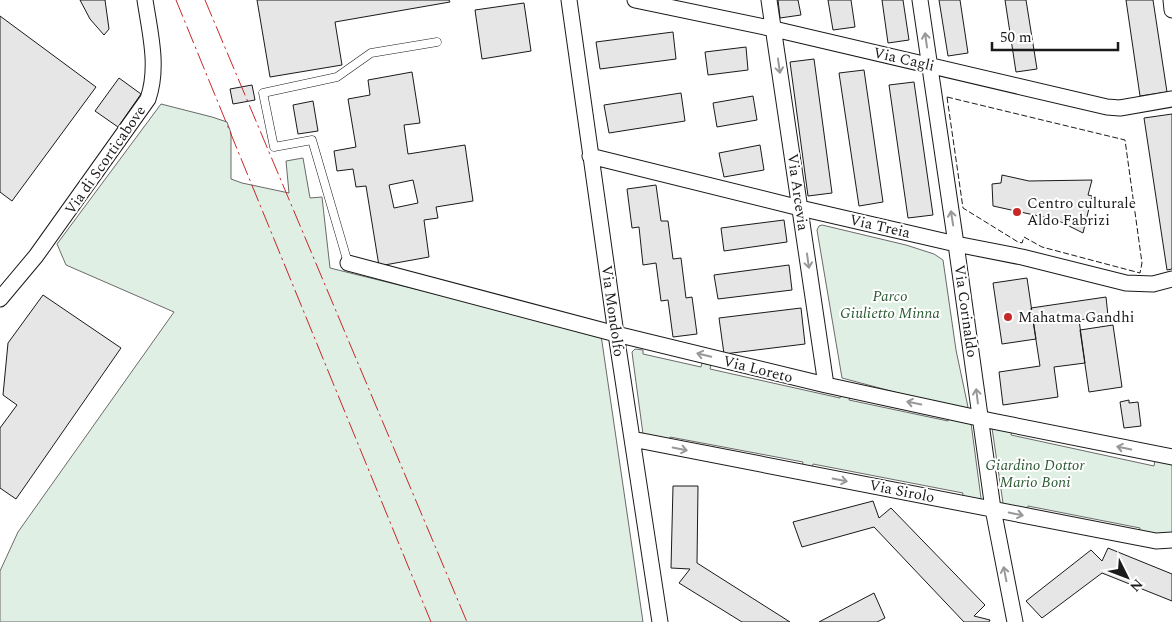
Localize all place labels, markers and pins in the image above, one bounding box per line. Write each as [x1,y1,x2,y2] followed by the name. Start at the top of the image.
[1027,192,1136,232] place label: Centro culturale Aldo Fabrizi
[1011,206,1023,218] marker: Centro culturale Aldo Fabrizi
[1018,306,1134,329] place label: Mahatma Gandhi
[1002,311,1014,323] marker: Mahatma Gandhi

